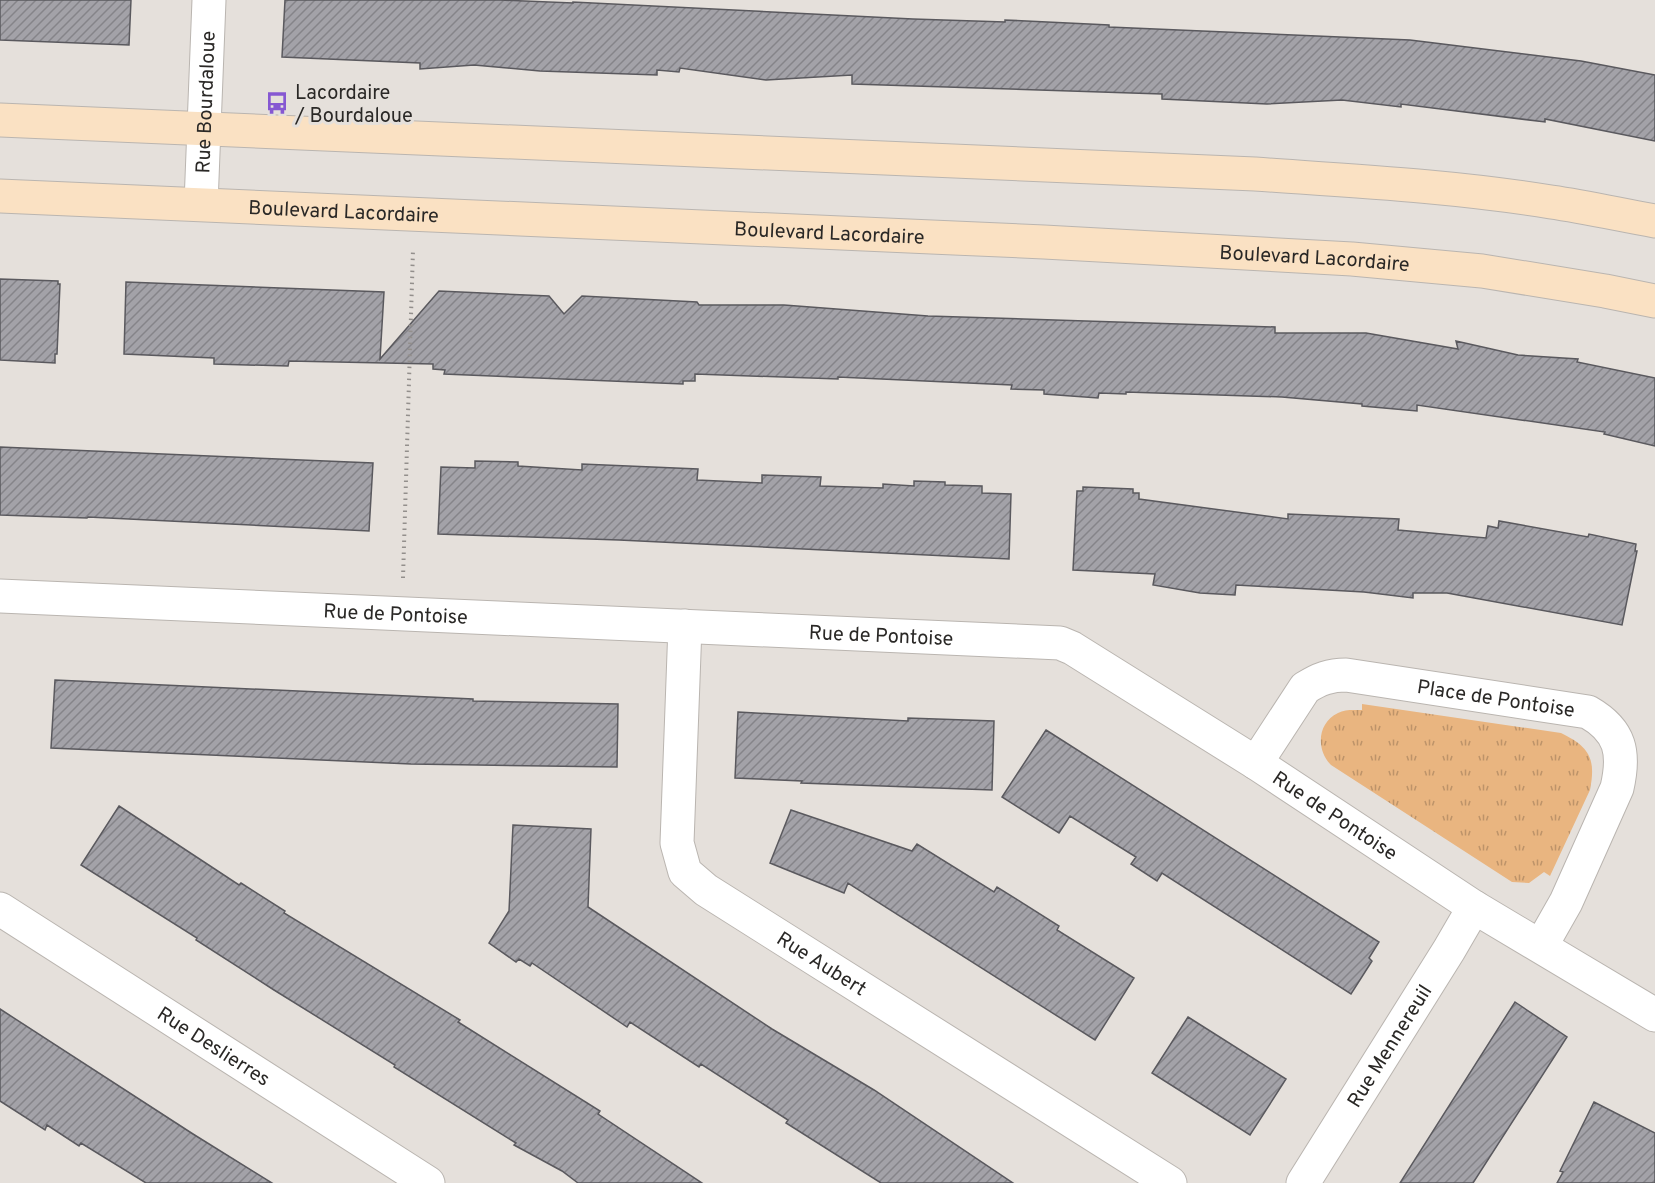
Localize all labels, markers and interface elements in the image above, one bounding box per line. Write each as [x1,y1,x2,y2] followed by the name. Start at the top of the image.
[191,30,223,174] street label: Rue Bourdaloue
[294,81,413,130] place label: Lacordaire / Bourdaloue
[264,90,290,116] bus stop icon: Lacordaire / Bourdaloue
[248,196,439,230] street label: Boulevard Lacordaire
[733,217,925,252] street label: Boulevard Lacordaire
[1219,241,1411,279] street label: Boulevard Lacordaire
[323,599,468,632] street label: Rue de Pontoise
[808,621,954,653] street label: Rue de Pontoise
[1415,675,1576,725] street label: Place de Pontoise
[1267,766,1402,868] street label: Rue de Pontoise
[771,927,871,1003] street label: Rue Aubert
[1342,980,1439,1113] street label: Rue Mennereuil
[151,1002,274,1093] street label: Rue Deslierres

